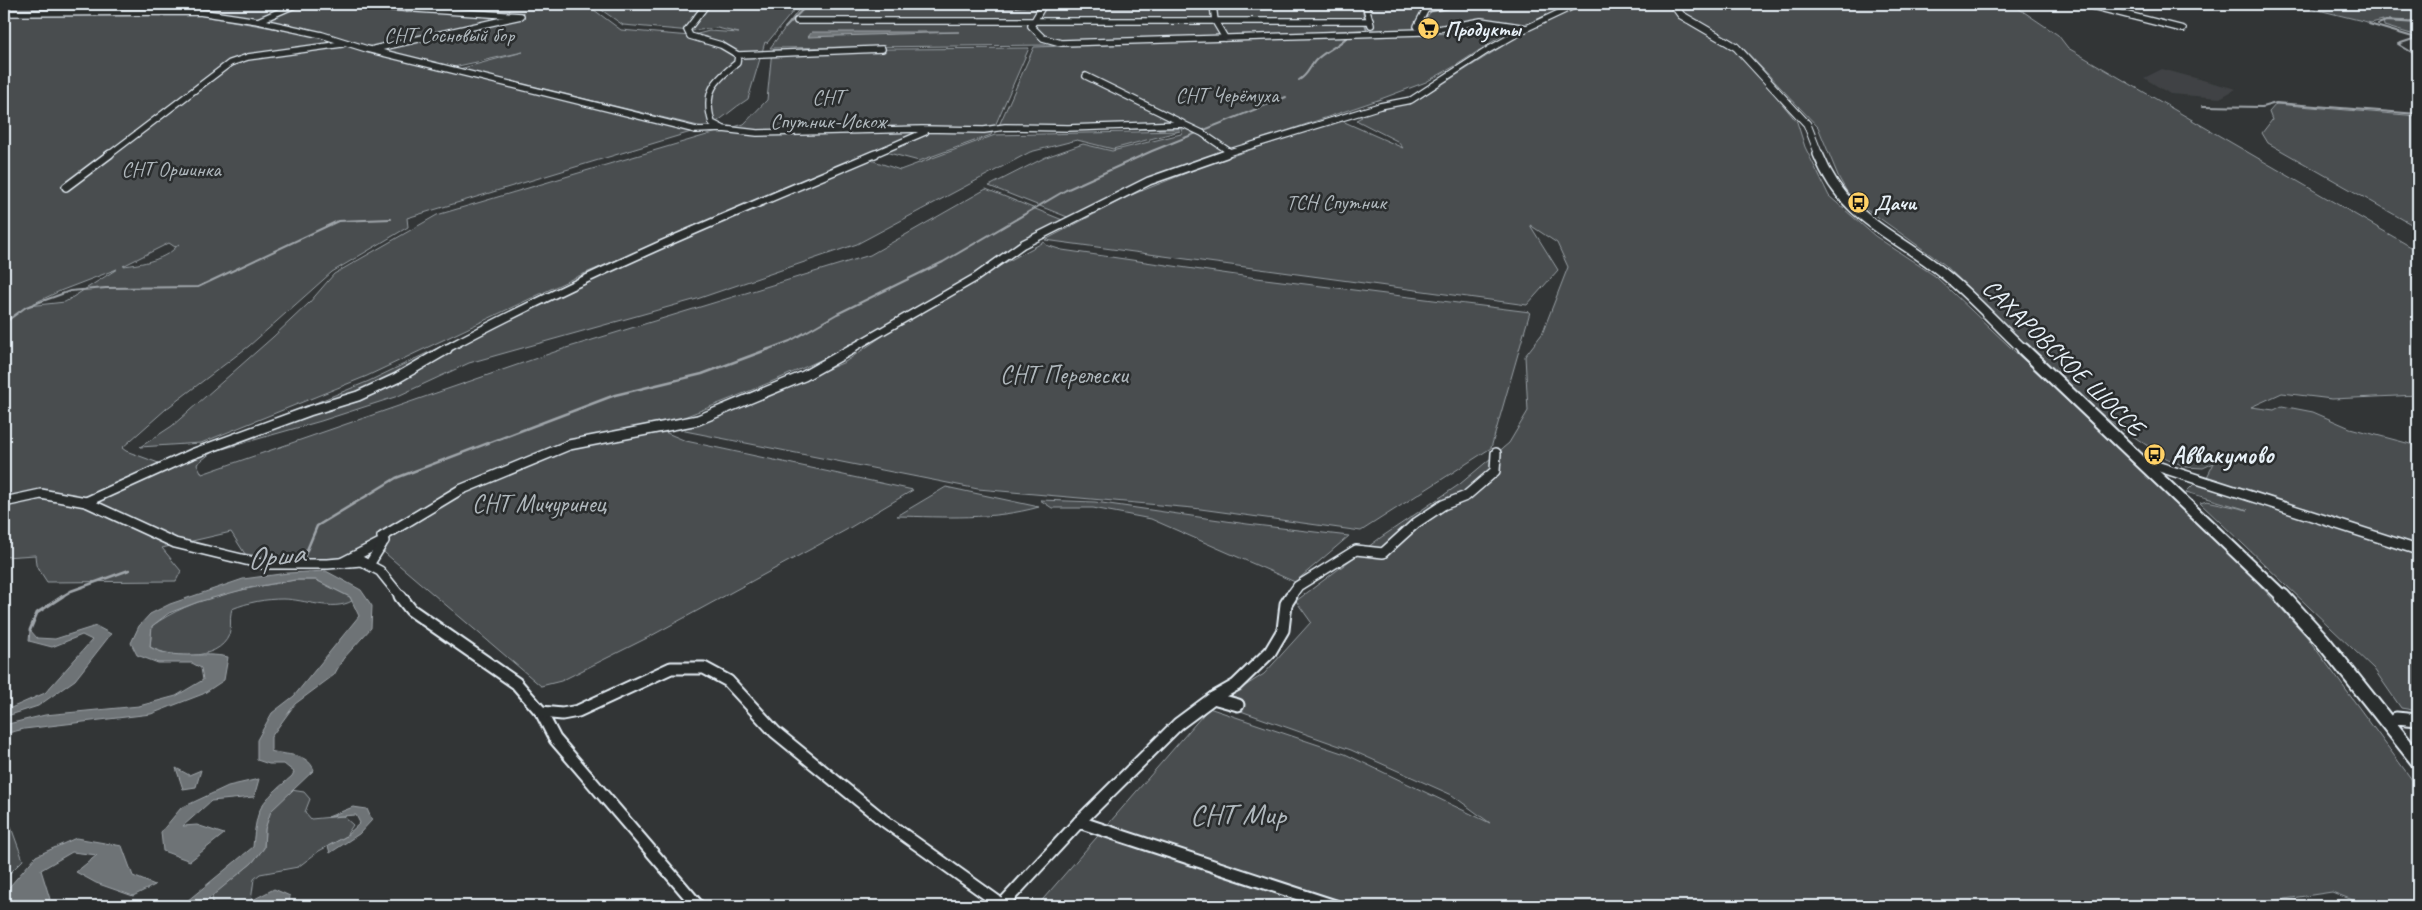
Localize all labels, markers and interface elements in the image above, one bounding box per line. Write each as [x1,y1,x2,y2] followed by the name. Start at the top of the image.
[1445,16,1523,43] place label: Продукты
[1417,17,1441,41] supermarket icon: Продукты
[384,22,515,48] park label: СНТ Сосновый бор
[1175,82,1280,108] park label: СНТ Черёмуха
[770,84,888,134] park label: СНТ Спутник-Искож
[121,156,222,182] park label: СНТ Оршинка
[1286,189,1388,215] park label: ТСН Спутник
[1874,190,1918,216] place label: Дачи
[1846,191,1870,215] bus stop icon: Дачи
[1975,272,2153,445] street label: САХАРОВСКОЕ ШОССЕ
[1000,359,1130,391] park label: СНТ Перелески
[2171,439,2275,471] place label: Аввакумово
[2143,442,2167,466] bus stop icon: Аввакумово
[472,488,608,520] park label: СНТ Мичуринец
[244,532,309,578] water label: Орша
[1190,795,1288,833] park label: СНТ Мир

